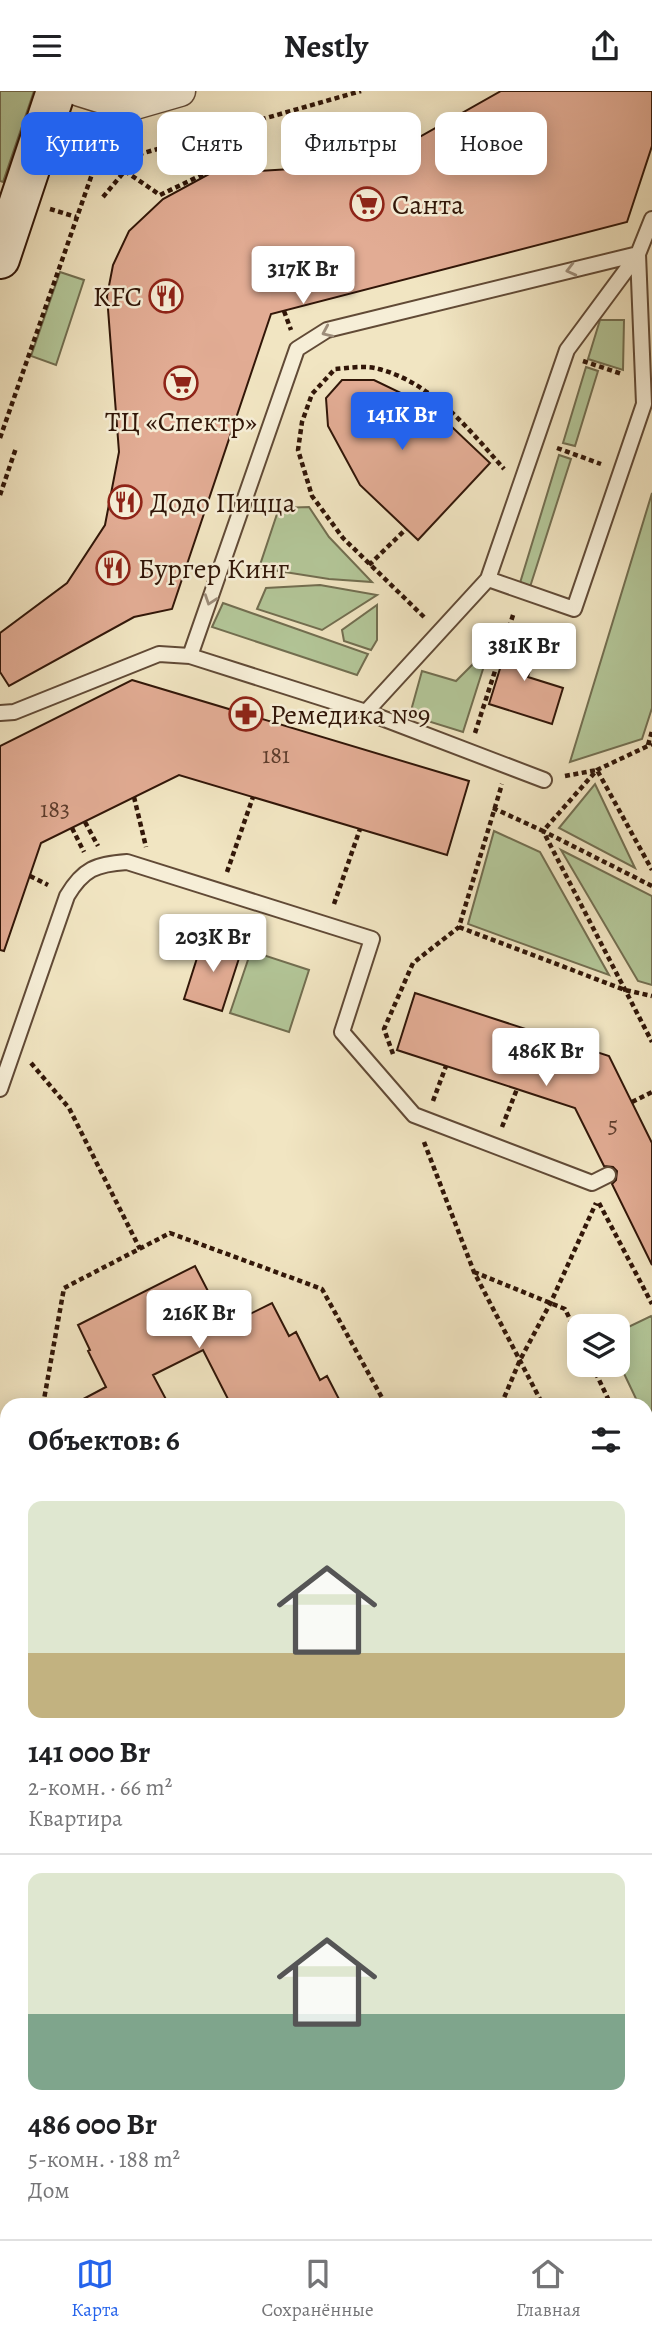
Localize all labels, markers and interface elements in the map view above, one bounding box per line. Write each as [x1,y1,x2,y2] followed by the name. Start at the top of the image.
[284,24,368,68] text: Nestly
[28,27,66,65] icon: menu
[586,27,624,65] icon: share
[21,112,143,175] chip: Купить
[157,112,267,175] chip: Снять
[281,112,421,175] chip: Фильтры
[435,112,547,175] chip: Новое
[348,185,386,223] supermarket icon: Санта
[392,186,464,224] place label: Санта
[238,247,368,306] pin: 317K Br
[268,253,338,284] text: 317K Br
[565,262,577,277] one-way arrow
[147,277,185,315] restaurant icon: KFC
[93,278,142,316] place label: KFC
[322,324,334,338] one-way arrow
[162,364,200,402] supermarket icon: ТЦ «Спектр»
[337,393,467,452] pin: 141K Br
[367,399,437,430] text: 141K Br
[105,403,257,441] place label: ТЦ «Спектр»
[106,483,144,521] restaurant icon: Додо Пицца
[150,484,296,522] place label: Додо Пицца
[94,549,132,587] restaurant icon: Бургер Кинг
[138,550,289,588] place label: Бургер Кинг
[204,594,218,606] one-way arrow
[459,623,589,683] pin: 381K Br
[488,630,560,661] text: 381K Br
[227,695,265,733] pharmacy icon: Ремедика №9
[270,696,430,734] place label: Ремедика №9
[262,739,290,771] house number: 181
[40,793,70,825] house number: 183
[148,915,278,974] pin: 203K Br
[175,921,251,952] text: 203K Br
[481,1028,611,1088] pin: 486K Br
[508,1035,584,1066] text: 486K Br
[608,1109,618,1141] house number: 5
[134,1291,264,1350] pin: 216K Br
[163,1297,235,1328] text: 216K Br
[567,1314,630,1377] map controls
[567,1314,630,1377] button: layers
[28,1420,180,1460] text: Объектов: 6
[587,1421,625,1459] icon: filters
[264,1547,390,1673] icon: home
[28,1732,150,1772] text: 141 000 Br
[28,1772,172,1803] text: 2-комн. · 66 m²
[28,1803,123,1834] text: Квартира
[264,1919,390,2045] icon: home
[28,2104,157,2144] text: 486 000 Br
[28,2144,180,2175] text: 5-комн. · 188 m²
[28,2175,70,2206] text: Дом
[71,2255,119,2323] tab: Карта
[262,2255,374,2323] tab: Сохранённые
[516,2255,581,2323] tab: Главная

